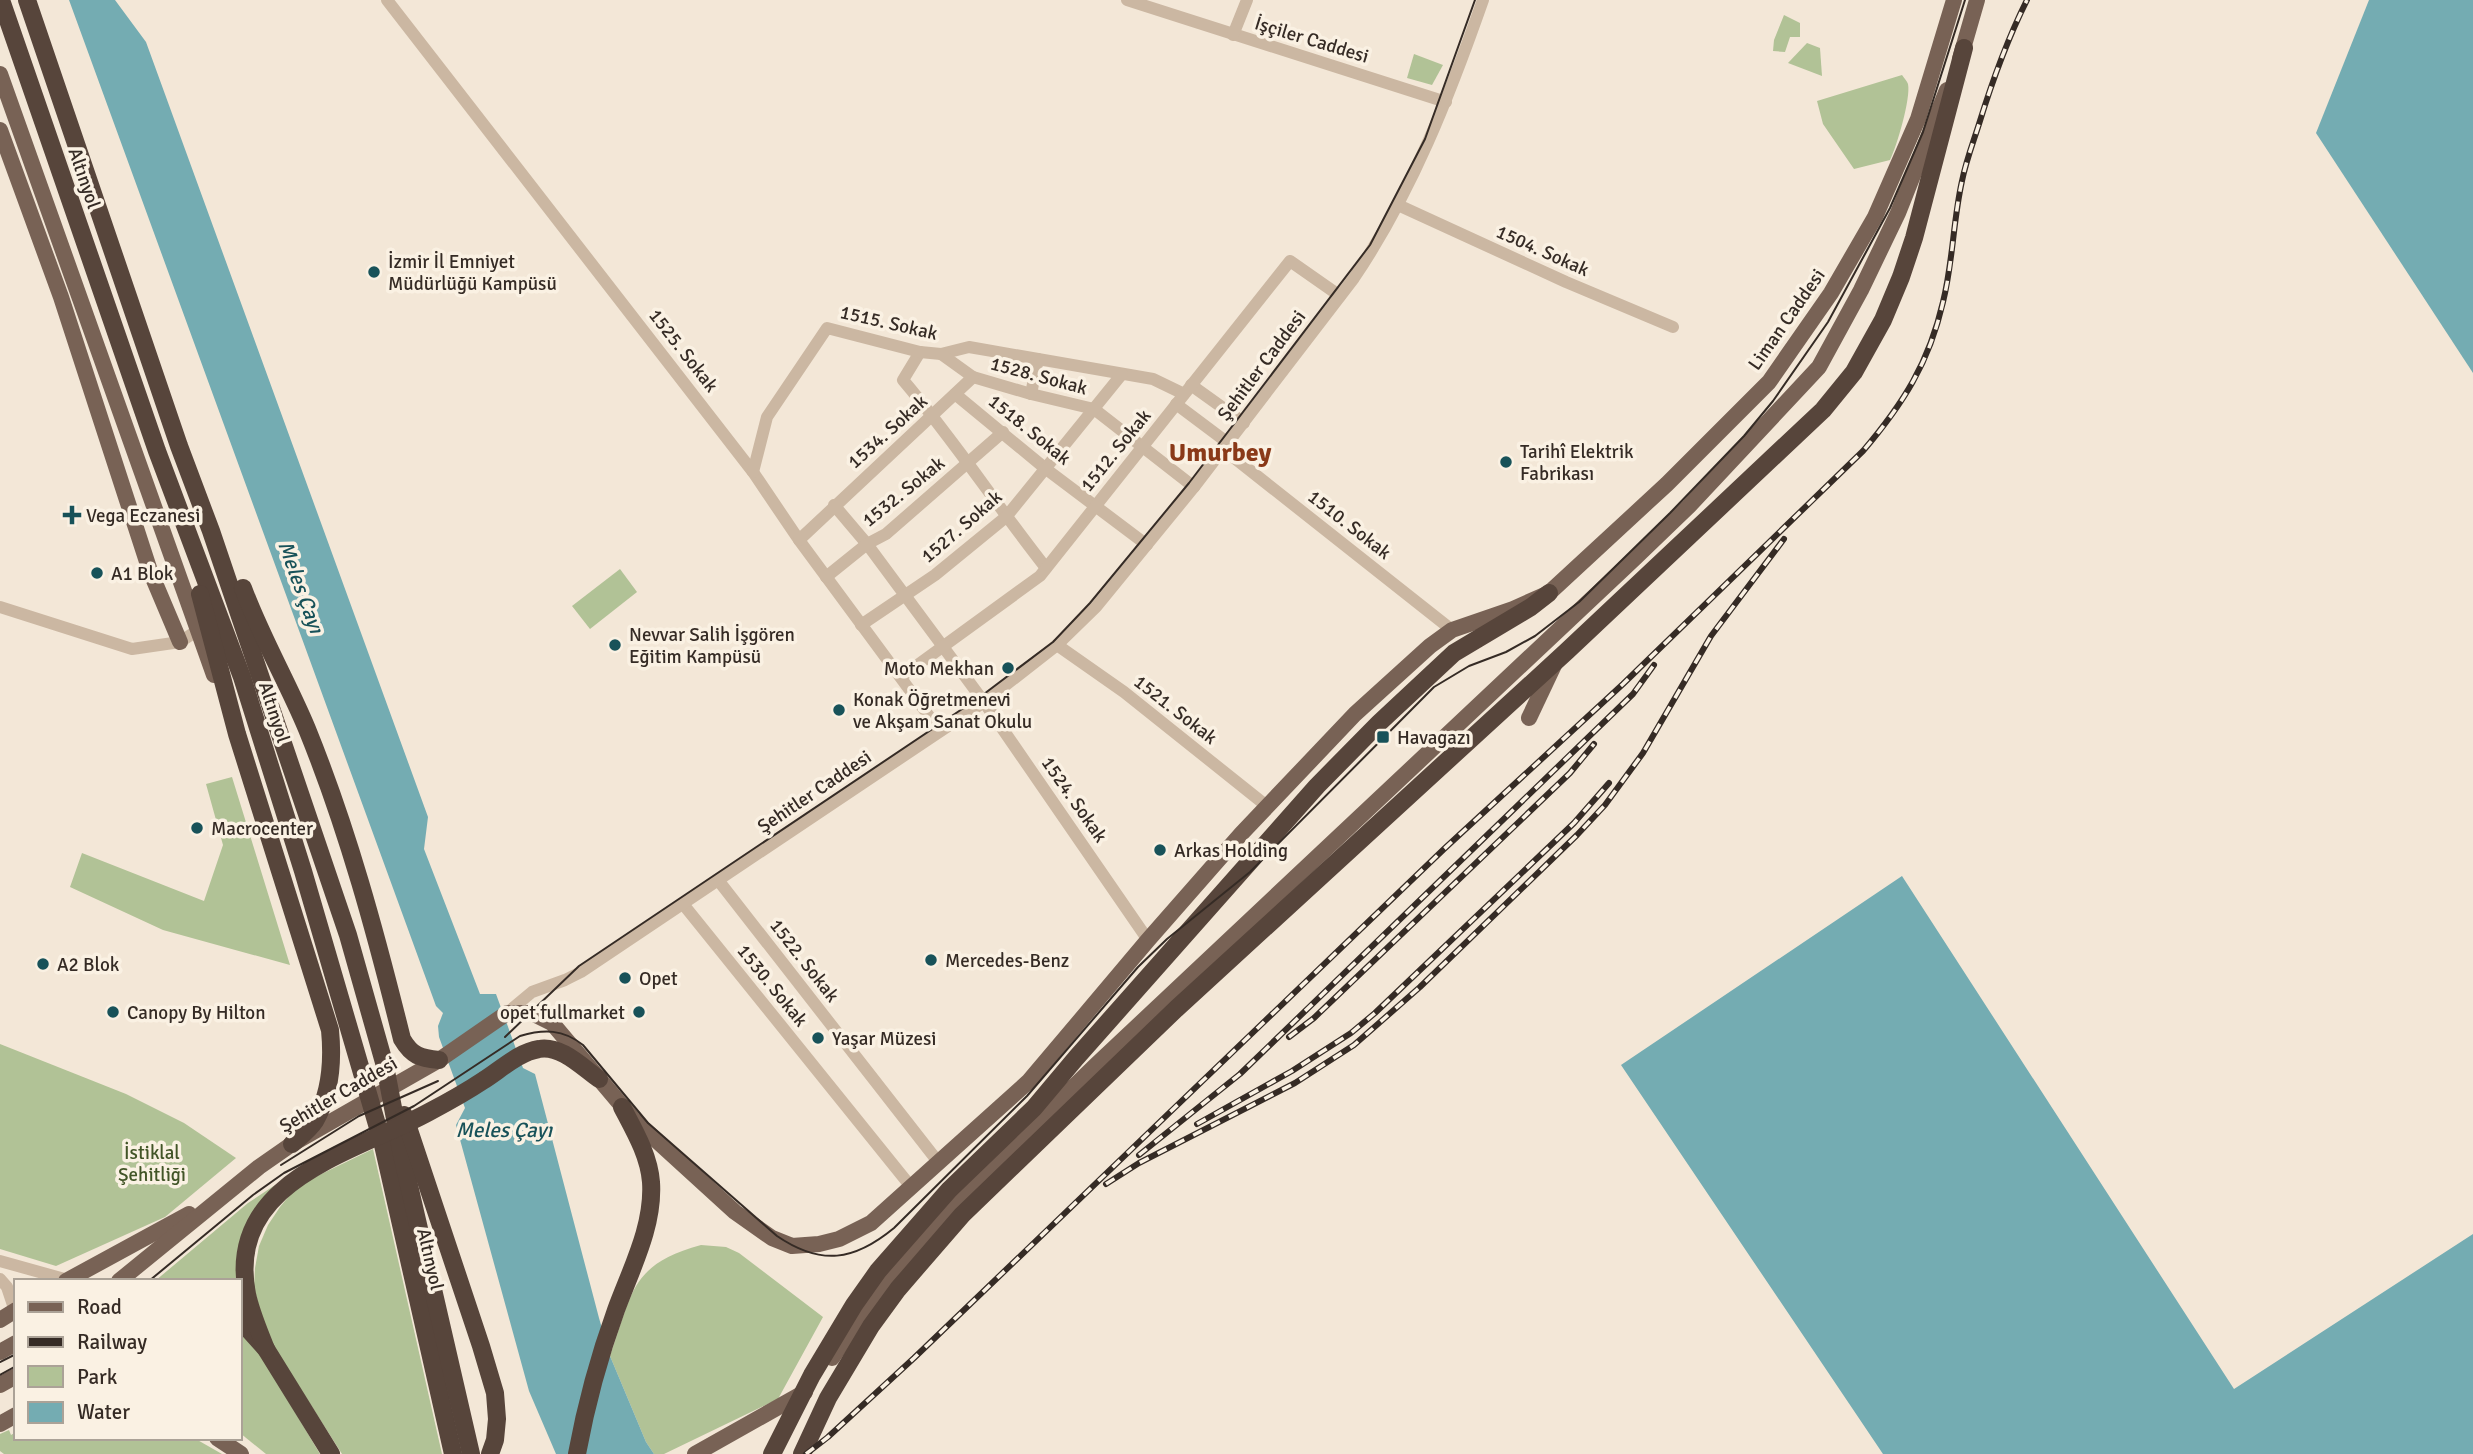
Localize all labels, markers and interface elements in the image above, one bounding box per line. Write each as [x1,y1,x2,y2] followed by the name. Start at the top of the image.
[1252,11,1372,69] street label: İşçiler Caddesi
[62,145,106,212] street label: Altınyol
[1492,220,1593,282] street label: 1504. Sokak
[388,250,557,296] place label: İzmir İl Emniyet Müdürlüğü Kampüsü
[366,264,382,280] marker: İzmir İl Emniyet Müdürlüğü Kampüsü
[1743,264,1831,375] street label: Liman Caddesi
[838,300,940,346] street label: 1515. Sokak
[643,304,724,398] street label: 1525. Sokak
[1212,306,1311,426] street label: Şehitler Caddesi
[988,352,1090,401] street label: 1528. Sokak
[843,389,933,474] street label: 1534. Sokak
[983,389,1076,471] street label: 1518. Sokak
[1075,404,1157,497] street label: 1512. Sokak
[1169,437,1271,469] district label: Umurbey
[1520,440,1634,486] place label: Tarihî Elektrik Fabrikası
[857,451,950,532] street label: 1532. Sokak
[1498,454,1514,470] marker: Tarihî Elektrik Fabrikası
[916,485,1007,568] street label: 1527. Sokak
[1303,485,1396,565] street label: 1510. Sokak
[86,504,200,528] place label: Vega Eczanesi
[64,507,80,523] marker: Vega Eczanesi
[272,537,330,638] water label: Meles Çayı
[111,562,174,586] place label: A1 Blok
[89,565,105,581] marker: A1 Blok
[629,623,795,669] place label: Nevvar Salih İşgören Eğitim Kampüsü
[607,637,623,653] marker: Nevvar Salih İşgören Eğitim Kampüsü
[884,657,994,681] place label: Moto Mekhan
[1000,660,1016,676] marker: Moto Mekhan
[1129,670,1222,750] street label: 1521. Sokak
[253,679,295,746] street label: Altınyol
[853,688,1032,734] place label: Konak Öğretmenevi ve Akşam Sanat Okulu
[831,702,847,718] marker: Konak Öğretmenevi ve Akşam Sanat Okulu
[1397,726,1471,750] place label: Havagazı
[1375,729,1391,745] marker: Havagazı
[753,745,876,839] street label: Şehitler Caddesi
[1036,752,1113,848] street label: 1524. Sokak
[211,817,313,841] place label: Macrocenter
[189,820,205,836] marker: Macrocenter
[1174,839,1288,863] place label: Arkas Holding
[1152,842,1168,858] marker: Arkas Holding
[764,914,845,1008] street label: 1522. Sokak
[732,939,813,1032] street label: 1530. Sokak
[945,949,1069,973] place label: Mercedes-Benz
[923,952,939,968] marker: Mercedes-Benz
[57,953,120,977] place label: A2 Blok
[35,956,51,972] marker: A2 Blok
[639,967,678,991] place label: Opet
[617,970,633,986] marker: Opet
[127,1001,266,1025] place label: Canopy By Hilton
[500,1001,625,1025] place label: opet fullmarket
[105,1004,121,1020] marker: Canopy By Hilton
[631,1004,647,1020] marker: opet fullmarket
[832,1027,936,1051] place label: Yaşar Müzesi
[810,1030,826,1046] marker: Yaşar Müzesi
[275,1051,402,1138] street label: Şehitler Caddesi
[456,1117,553,1143] water label: Meles Çayı
[118,1141,186,1187] park label: İstiklal Şehitliği
[411,1226,449,1293] street label: Altınyol
[14,1279,242,1440] legend
[77,1294,122,1320] text: Road
[77,1329,147,1355] text: Railway
[77,1364,118,1390] text: Park
[77,1399,130,1425] text: Water

